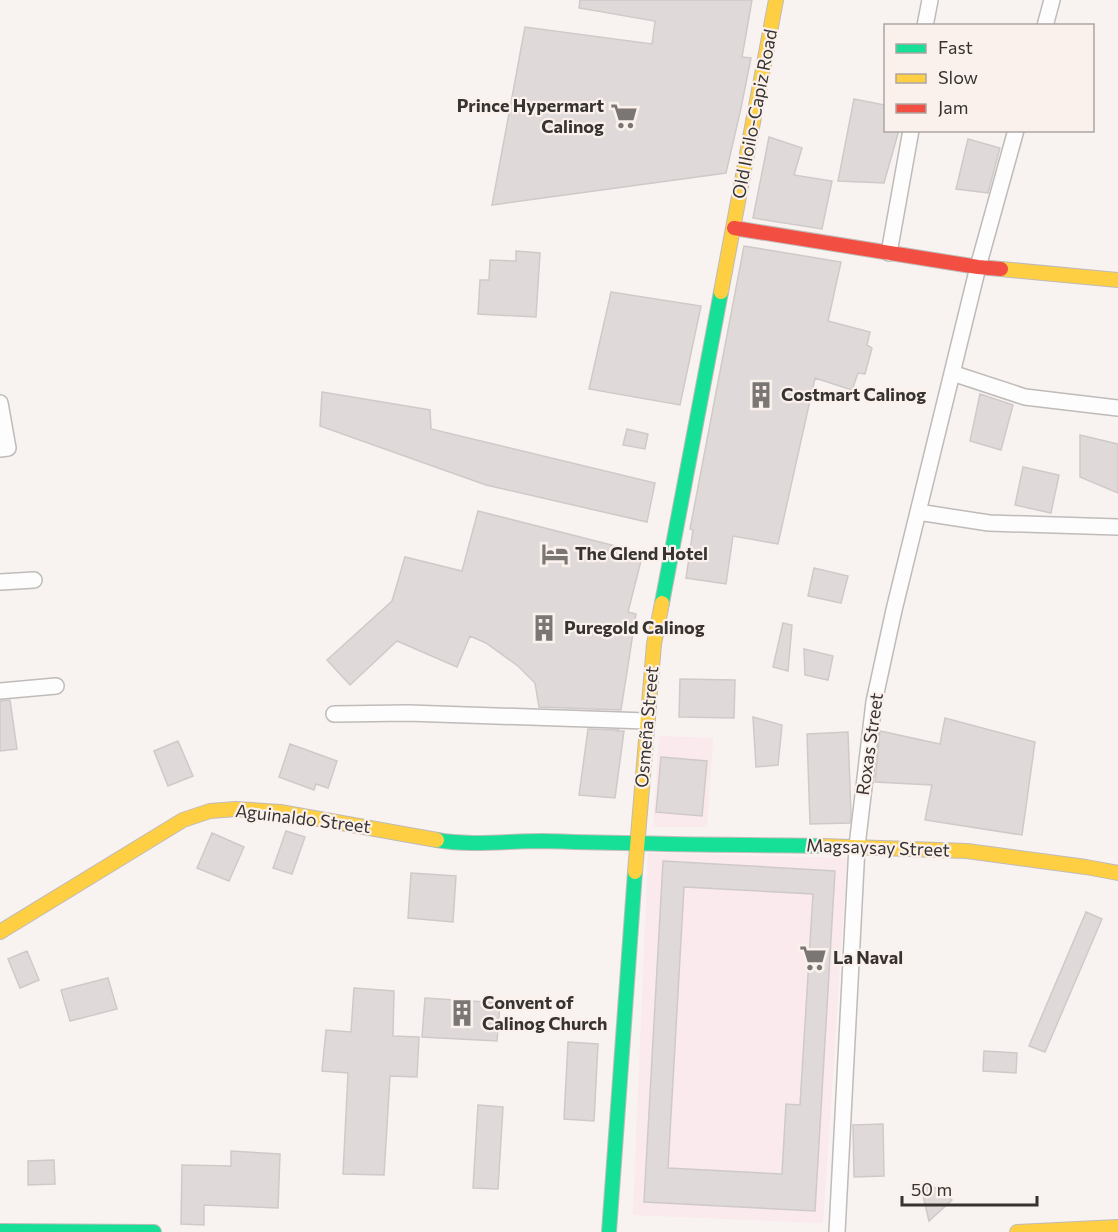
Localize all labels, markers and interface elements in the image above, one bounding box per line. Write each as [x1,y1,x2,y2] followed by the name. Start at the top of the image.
[884,24,1094,132] legend
[727,27,781,201] street label: Old Iloilo-Capiz Road
[938,36,973,58] text: Fast
[938,66,978,88] text: Slow
[457,94,604,137] place label: Prince Hypermart Calinog
[938,96,968,118] text: Jam
[609,101,639,131] supermarket icon: Prince Hypermart Calinog
[746,380,776,410] building icon: Costmart Calinog
[781,383,926,405] place label: Costmart Calinog
[540,539,570,569] hotel icon: The Glend Hotel
[575,542,708,564] place label: The Glend Hotel
[529,613,559,643] building icon: Puregold Calinog
[564,616,705,638] place label: Puregold Calinog
[630,665,662,789] street label: Osmeña Street
[851,691,887,797] street label: Roxas Street
[234,799,372,837] street label: Aguinaldo Street
[806,833,950,861] street label: Magsaysay Street
[798,943,828,973] supermarket icon: La Naval
[833,946,903,968] place label: La Naval
[482,991,608,1034] place label: Convent of Calinog Church
[447,998,477,1028] building icon: Convent of Calinog Church
[902,1169,1037,1207] scale bar
[911,1178,952,1200] text: 50 m

